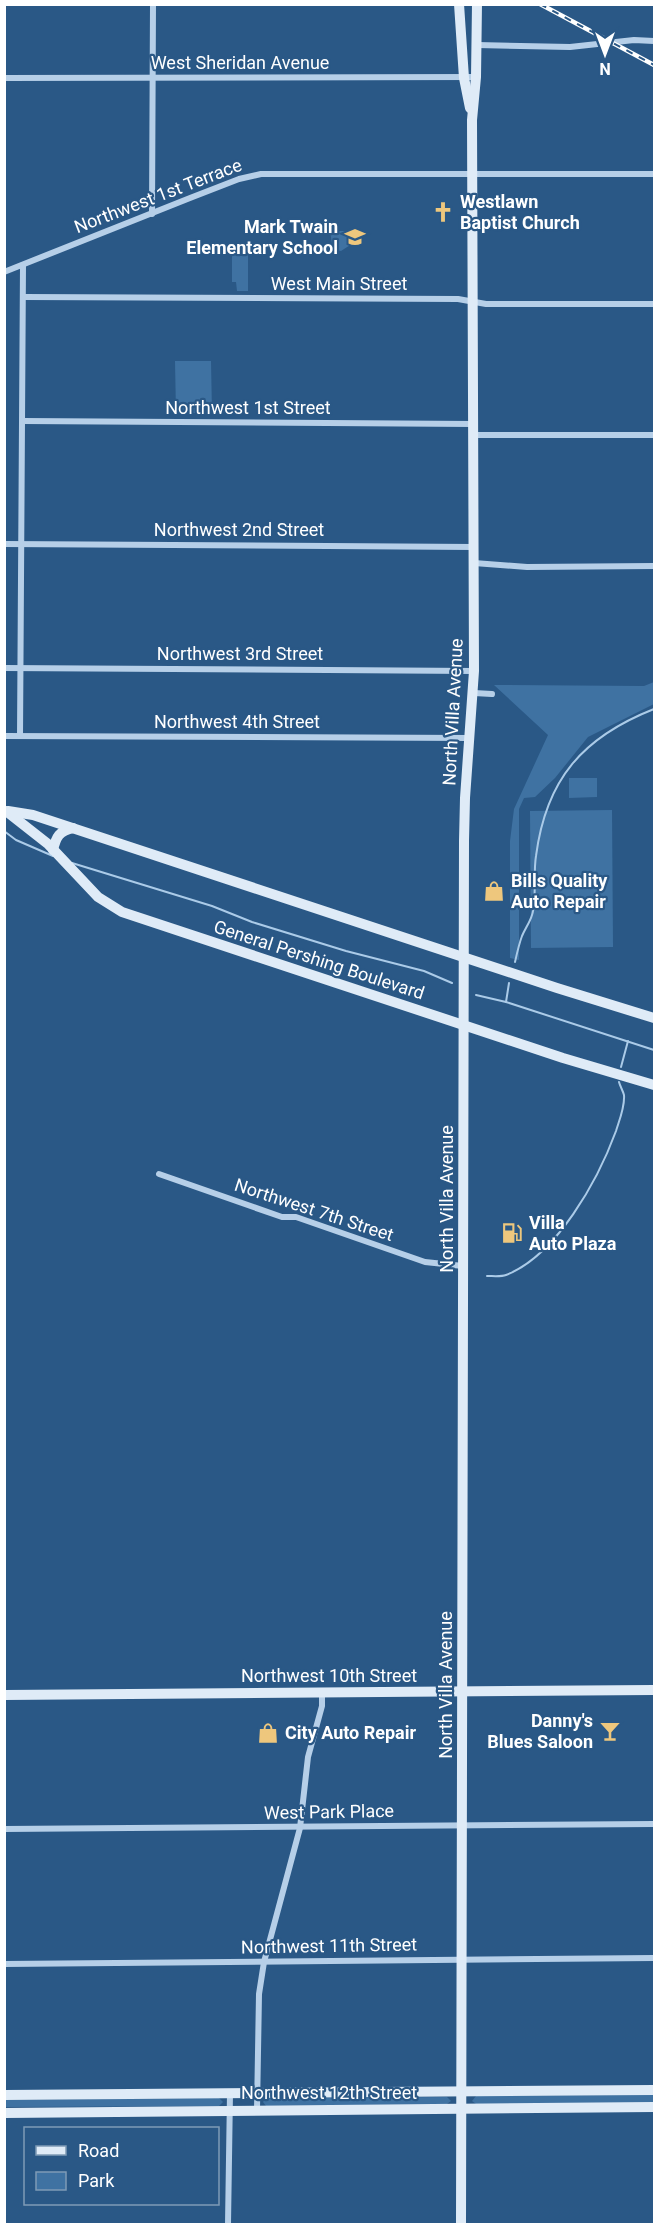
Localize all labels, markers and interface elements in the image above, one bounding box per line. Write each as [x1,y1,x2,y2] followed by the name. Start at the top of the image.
[575,24,635,84] north arrow
[151,52,329,73] street label: West Sheridan Avenue
[599,59,611,78] text: N
[71,154,244,237] street label: Northwest 1st Terrace
[460,191,580,233] place label: Westlawn Baptist Church
[431,200,455,224] church icon: Westlawn Baptist Church
[186,216,338,258] place label: Mark Twain Elementary School
[343,225,367,249] school or university icon: Mark Twain Elementary School
[271,273,407,294] street label: West Main Street
[165,397,331,418] street label: Northwest 1st Street
[154,519,324,540] street label: Northwest 2nd Street
[438,638,467,786] street label: North Villa Avenue
[157,643,323,664] street label: Northwest 3rd Street
[154,711,320,732] street label: Northwest 4th Street
[511,870,608,912] place label: Bills Quality Auto Repair
[482,879,506,903] shop icon: Bills Quality Auto Repair
[211,915,427,1004] street label: General Pershing Boulevard
[436,1125,457,1273] street label: North Villa Avenue
[232,1174,396,1245] street label: Northwest 7th Street
[529,1212,617,1254] place label: Villa Auto Plaza
[500,1221,524,1245] fuel station icon: Villa Auto Plaza
[435,1611,456,1759] street label: North Villa Avenue
[241,1665,417,1686] street label: Northwest 10th Street
[487,1710,593,1752] place label: Danny's Blues Saloon
[598,1719,622,1743] bar icon: Danny's Blues Saloon
[256,1721,280,1745] shop icon: City Auto Repair
[285,1722,417,1743] place label: City Auto Repair
[264,1800,394,1823] street label: West Park Place
[241,1933,417,1958] street label: Northwest 11th Street
[241,2082,417,2103] street label: Northwest 12th Street
[24,2127,219,2205] legend
[78,2140,119,2161] text: Road
[78,2170,115,2191] text: Park

